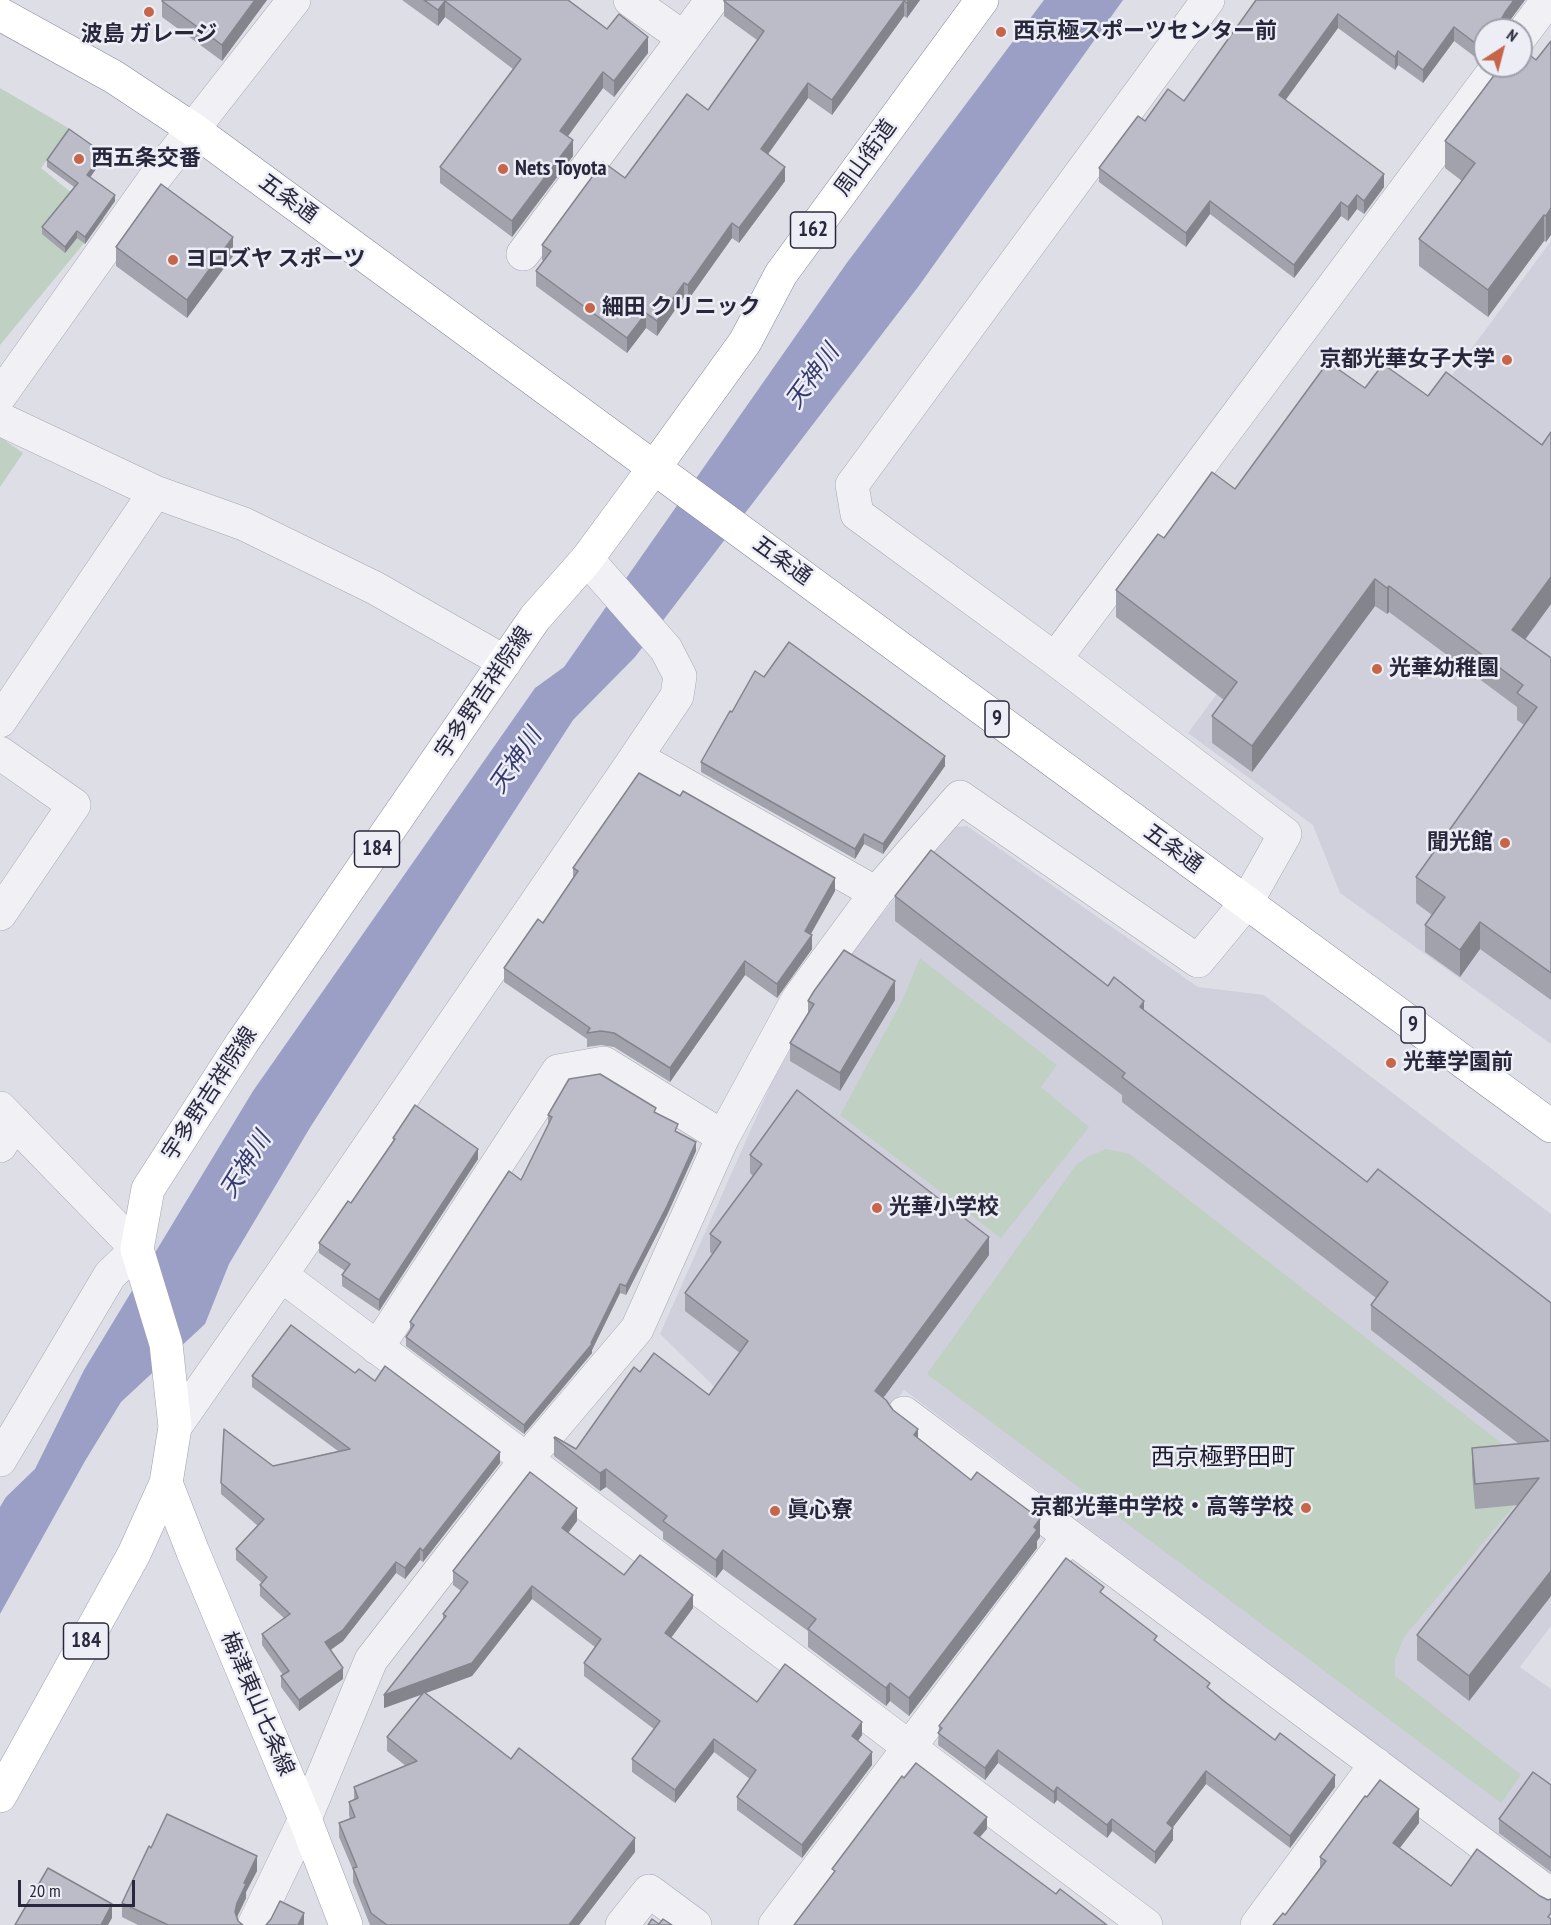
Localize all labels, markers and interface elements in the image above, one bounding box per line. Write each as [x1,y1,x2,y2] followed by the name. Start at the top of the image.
[142,5,156,19] marker: 波島 ガレージ
[1473,18,1533,78] north arrow
[1013,19,1277,45] place label: 西京極スポーツセンター前
[81,22,217,48] place label: 波島 ガレージ
[1503,24,1522,46] text: N
[994,25,1008,39] marker: 西京極スポーツセンター前
[829,115,903,201] street label: 周山街道
[91,146,201,172] place label: 西五条交番
[72,152,86,166] marker: 西五条交番
[515,156,607,182] place label: Nets Toyota
[496,162,510,176] marker: Nets Toyota
[254,169,322,229] street label: 五条通
[790,212,836,248] road number: 162
[185,247,366,273] place label: ヨロズヤ スポーツ
[166,253,180,267] marker: ヨロズヤ スポーツ
[602,295,761,321] place label: 細田 クリニック
[583,301,597,315] marker: 細田 クリニック
[780,339,846,415] water label: 天神川
[1319,347,1495,373] place label: 京都光華女子大学
[1500,353,1514,367] marker: 京都光華女子大学
[748,531,816,591] street label: 五条通
[430,622,538,764] street label: 宇多野吉祥院線
[1389,656,1499,682] place label: 光華幼稚園
[1370,662,1384,676] marker: 光華幼稚園
[985,701,1009,737] road number: 9
[484,723,548,799] water label: 天神川
[1139,819,1207,879] street label: 五条通
[1427,830,1493,856] place label: 聞光館
[354,831,400,867] road number: 184
[1498,836,1512,850] marker: 聞光館
[1401,1007,1425,1043] road number: 9
[157,1022,263,1166] street label: 宇多野吉祥院線
[1403,1050,1513,1076] place label: 光華学園前
[1384,1056,1398,1070] marker: 光華学園前
[215,1127,277,1203] water label: 天神川
[889,1195,999,1221] place label: 光華小学校
[870,1201,884,1215] marker: 光華小学校
[1151,1444,1295,1472] district label: 西京極野田町
[1030,1495,1294,1521] place label: 京都光華中学校・高等学校
[787,1498,853,1524] place label: 眞心寮
[1299,1501,1313,1515] marker: 京都光華中学校・高等学校
[768,1504,782,1518] marker: 眞心寮
[64,1623,109,1659] road number: 184
[215,1628,299,1780] street label: 梅津東山七条線
[21,1868,138,1906] scale bar
[29,1879,61,1902] text: 20 m

